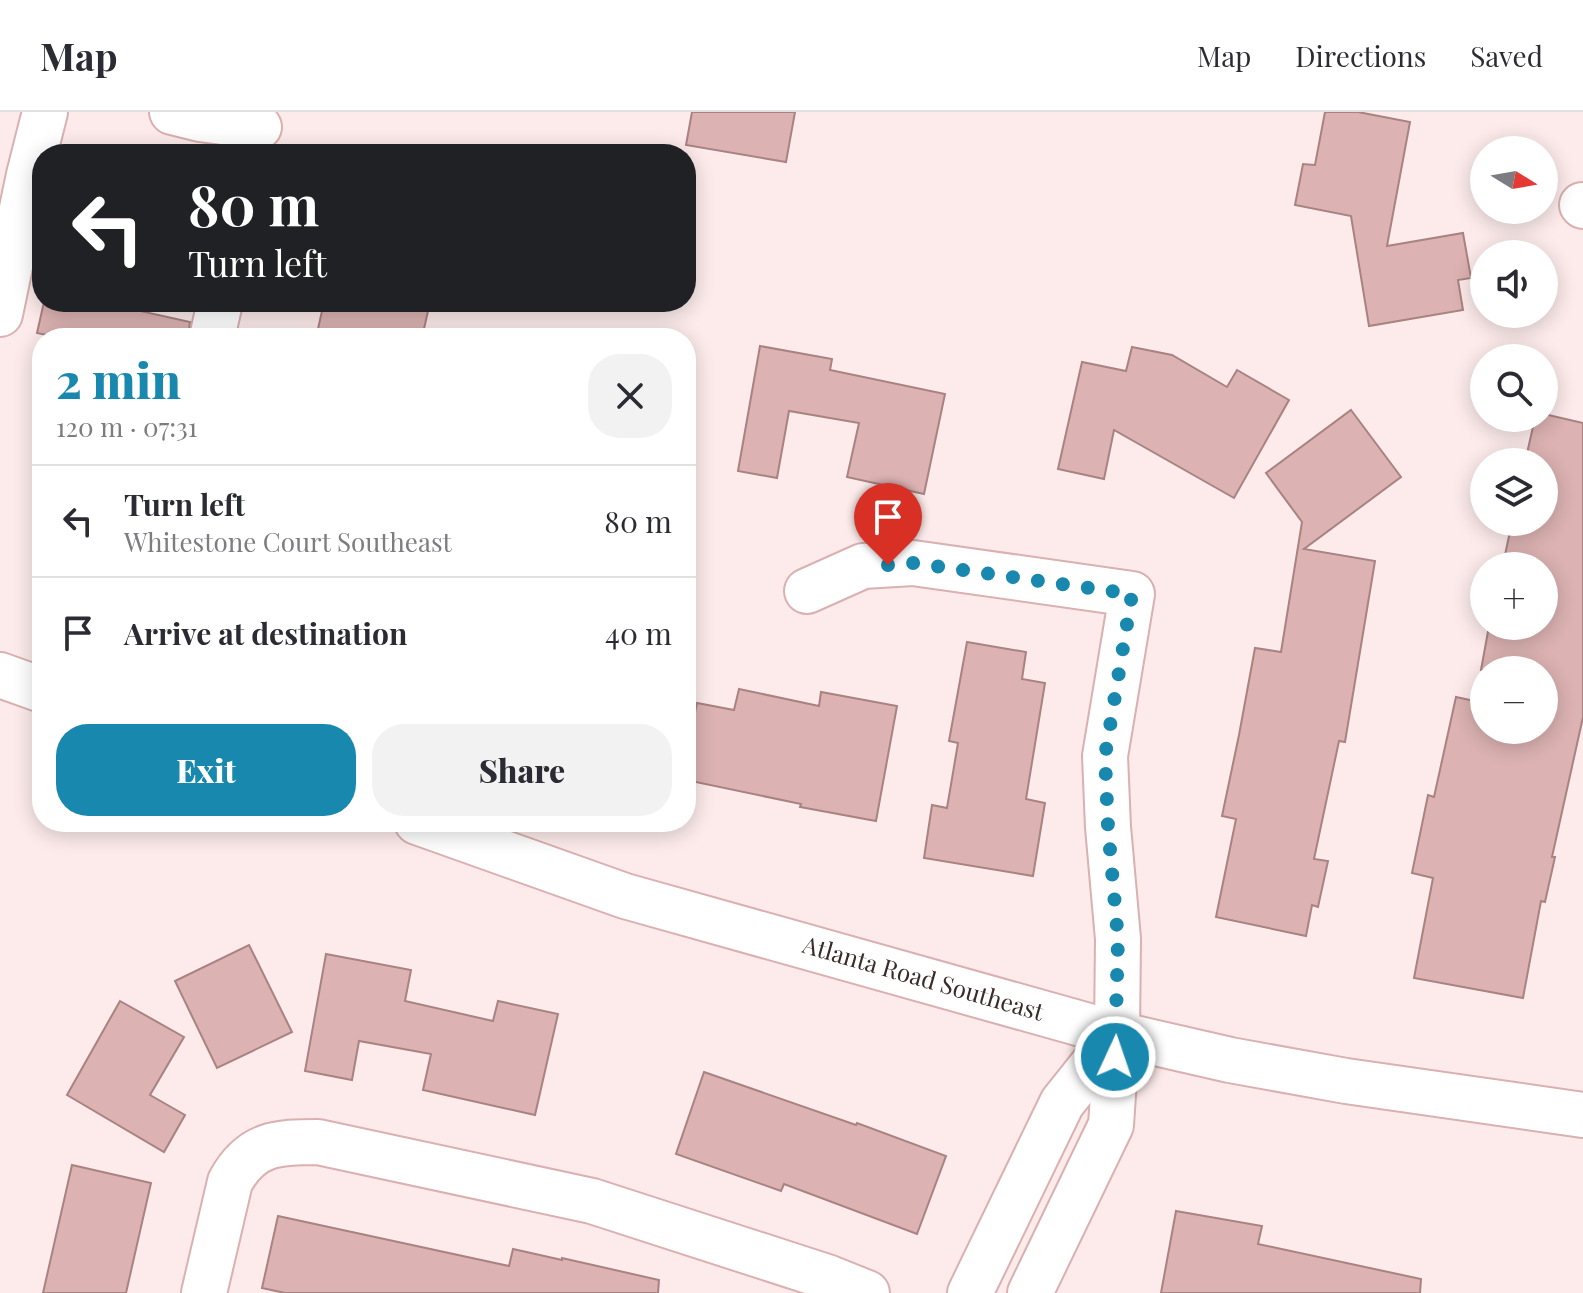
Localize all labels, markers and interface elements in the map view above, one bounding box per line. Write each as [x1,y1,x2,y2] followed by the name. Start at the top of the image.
[40,30,117,81] text: Map
[1197,37,1251,74] text: Map
[1295,37,1426,74] text: Directions
[1470,37,1543,74] text: Saved
[1470,136,1558,224] north arrow
[1470,136,1558,744] map controls
[188,166,319,241] text: 80 m
[56,176,160,280] icon: left
[188,238,327,286] text: Turn left
[1470,240,1558,328] button: sound
[1470,344,1558,432] button: search
[56,347,181,411] text: 2 min
[588,354,672,438] button: close
[56,409,197,444] text: 120 m · 07:31
[1470,448,1558,536] button: layers
[854,483,922,565] pin
[124,484,245,524] text: Turn left
[866,495,910,539] icon: arrive
[56,499,100,543] icon: left
[604,501,672,541] text: 80 m
[124,524,452,559] text: Whitestone Court Southeast
[1470,552,1558,640] button: +
[56,611,100,655] icon: arrive
[124,613,407,653] text: Arrive at destination
[605,613,672,653] text: 40 m
[1470,656,1558,744] button: −
[56,724,356,816] button: Exit
[372,724,672,816] button: Share
[798,927,1048,1027] street label: Atlanta Road Southeast
[1073,1015,1157,1099] position arrow

